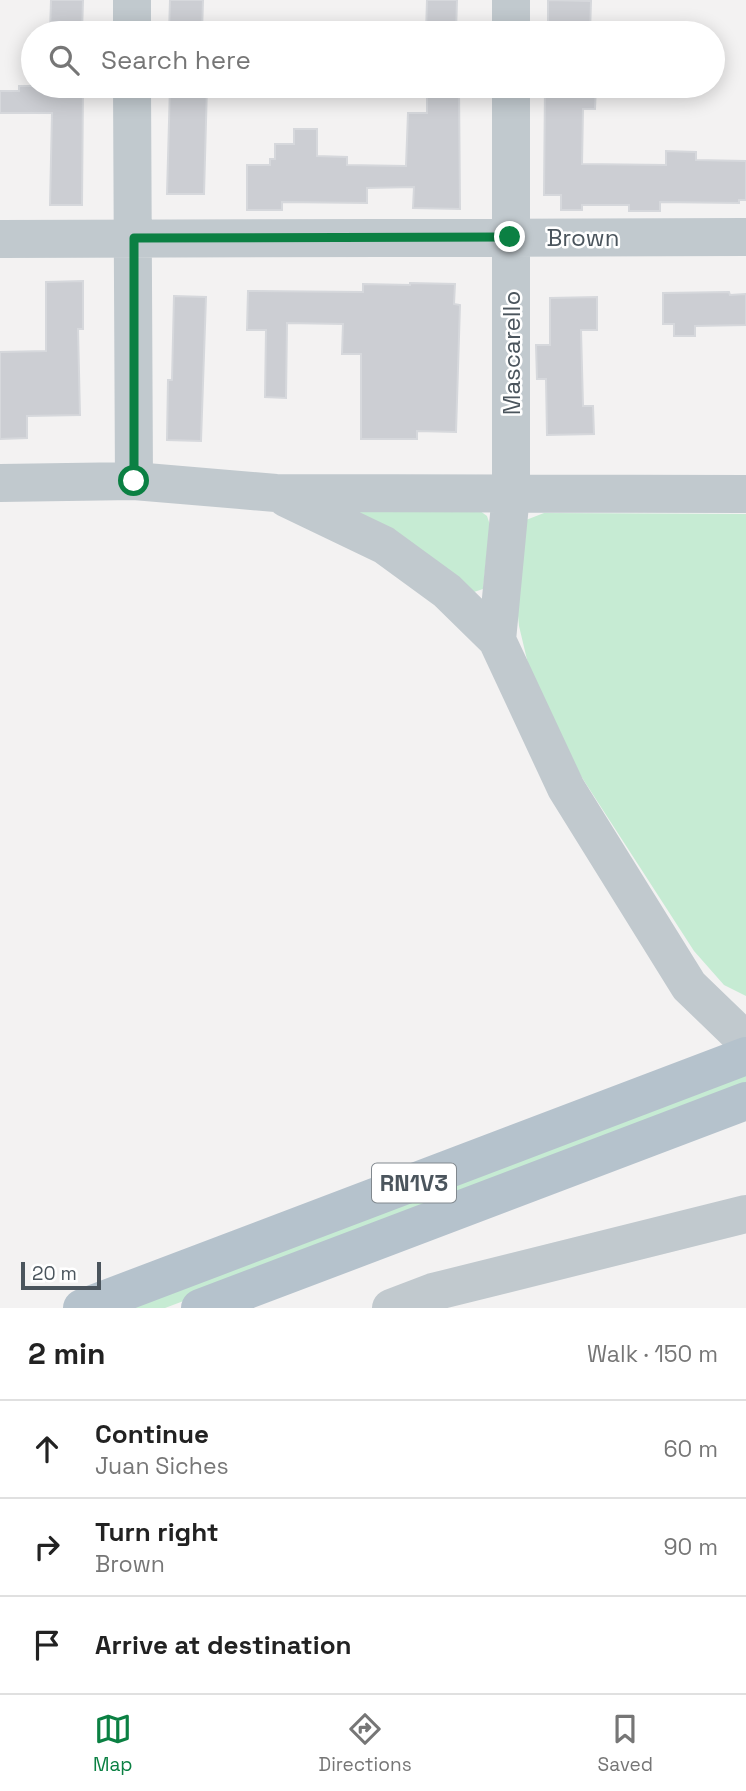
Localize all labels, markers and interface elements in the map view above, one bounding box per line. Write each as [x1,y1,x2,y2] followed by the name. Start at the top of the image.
[21,21,725,98] search box
[45,41,83,79] icon: search
[101,43,251,77] text: Search here
[494,221,525,252] route end
[546,222,620,253] street label: Brown
[496,291,527,415] street label: Mascarello
[118,465,149,496] route start
[372,1164,456,1202] road number: RN1V3
[21,1259,102,1291] scale bar
[32,1261,77,1286] text: 20 m
[28,1334,106,1373] text: 2 min
[587,1339,718,1369] text: Walk · 150 m
[95,1417,209,1451] text: Continue
[28,1430,66,1468] icon: ahead
[663,1434,718,1464] text: 60 m
[95,1451,229,1481] text: Juan Siches
[95,1515,219,1549] text: Turn right
[28,1528,66,1566] icon: right
[663,1532,718,1562] text: 90 m
[95,1549,165,1579] text: Brown
[28,1626,66,1664] icon: arrive
[95,1628,352,1662] text: Arrive at destination
[93,1710,133,1777] tab: Map
[319,1710,412,1777] tab: Directions
[598,1710,653,1777] tab: Saved

